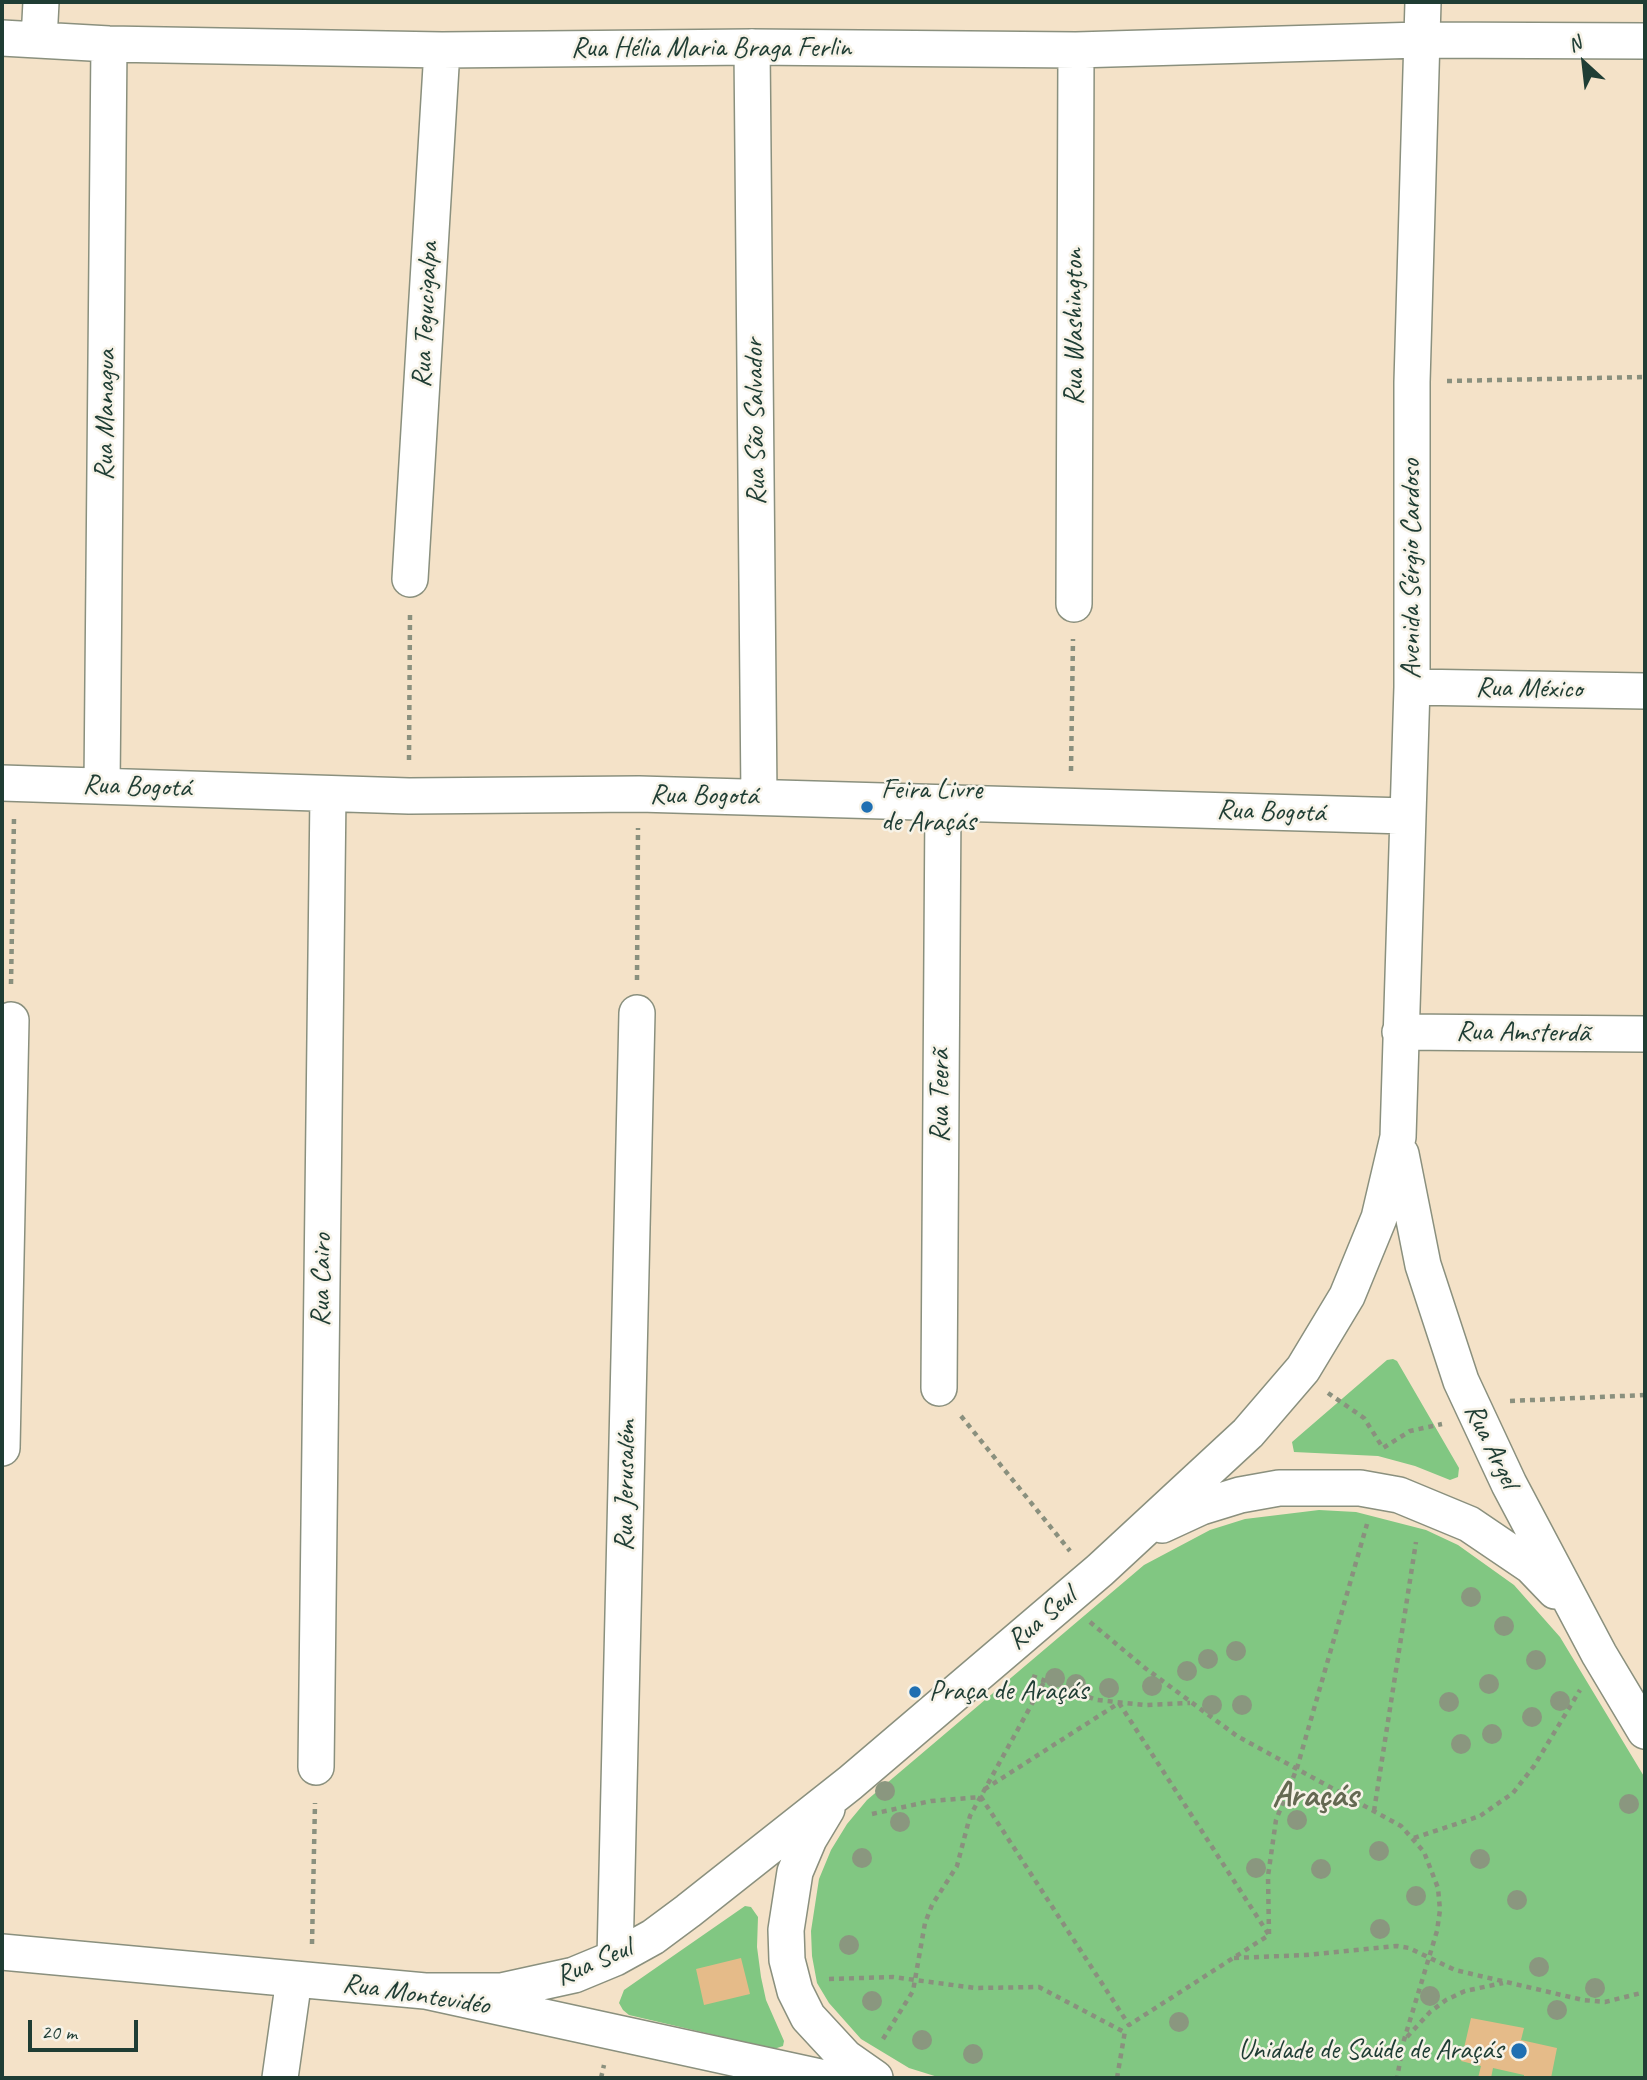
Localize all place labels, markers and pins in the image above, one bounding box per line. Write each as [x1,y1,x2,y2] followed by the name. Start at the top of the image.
[881,774,982,840] place label: Feira Livre de Araçás
[859,799,875,815] marker: Feira Livre de Araçás
[929,1675,1088,1709] place label: Praça de Araçás
[907,1684,923,1700] marker: Praça de Araçás
[1238,2034,1503,2068] place label: Unidade de Saúde de Araçás
[1509,2041,1529,2061] marker: Unidade de Saúde de Araçás

